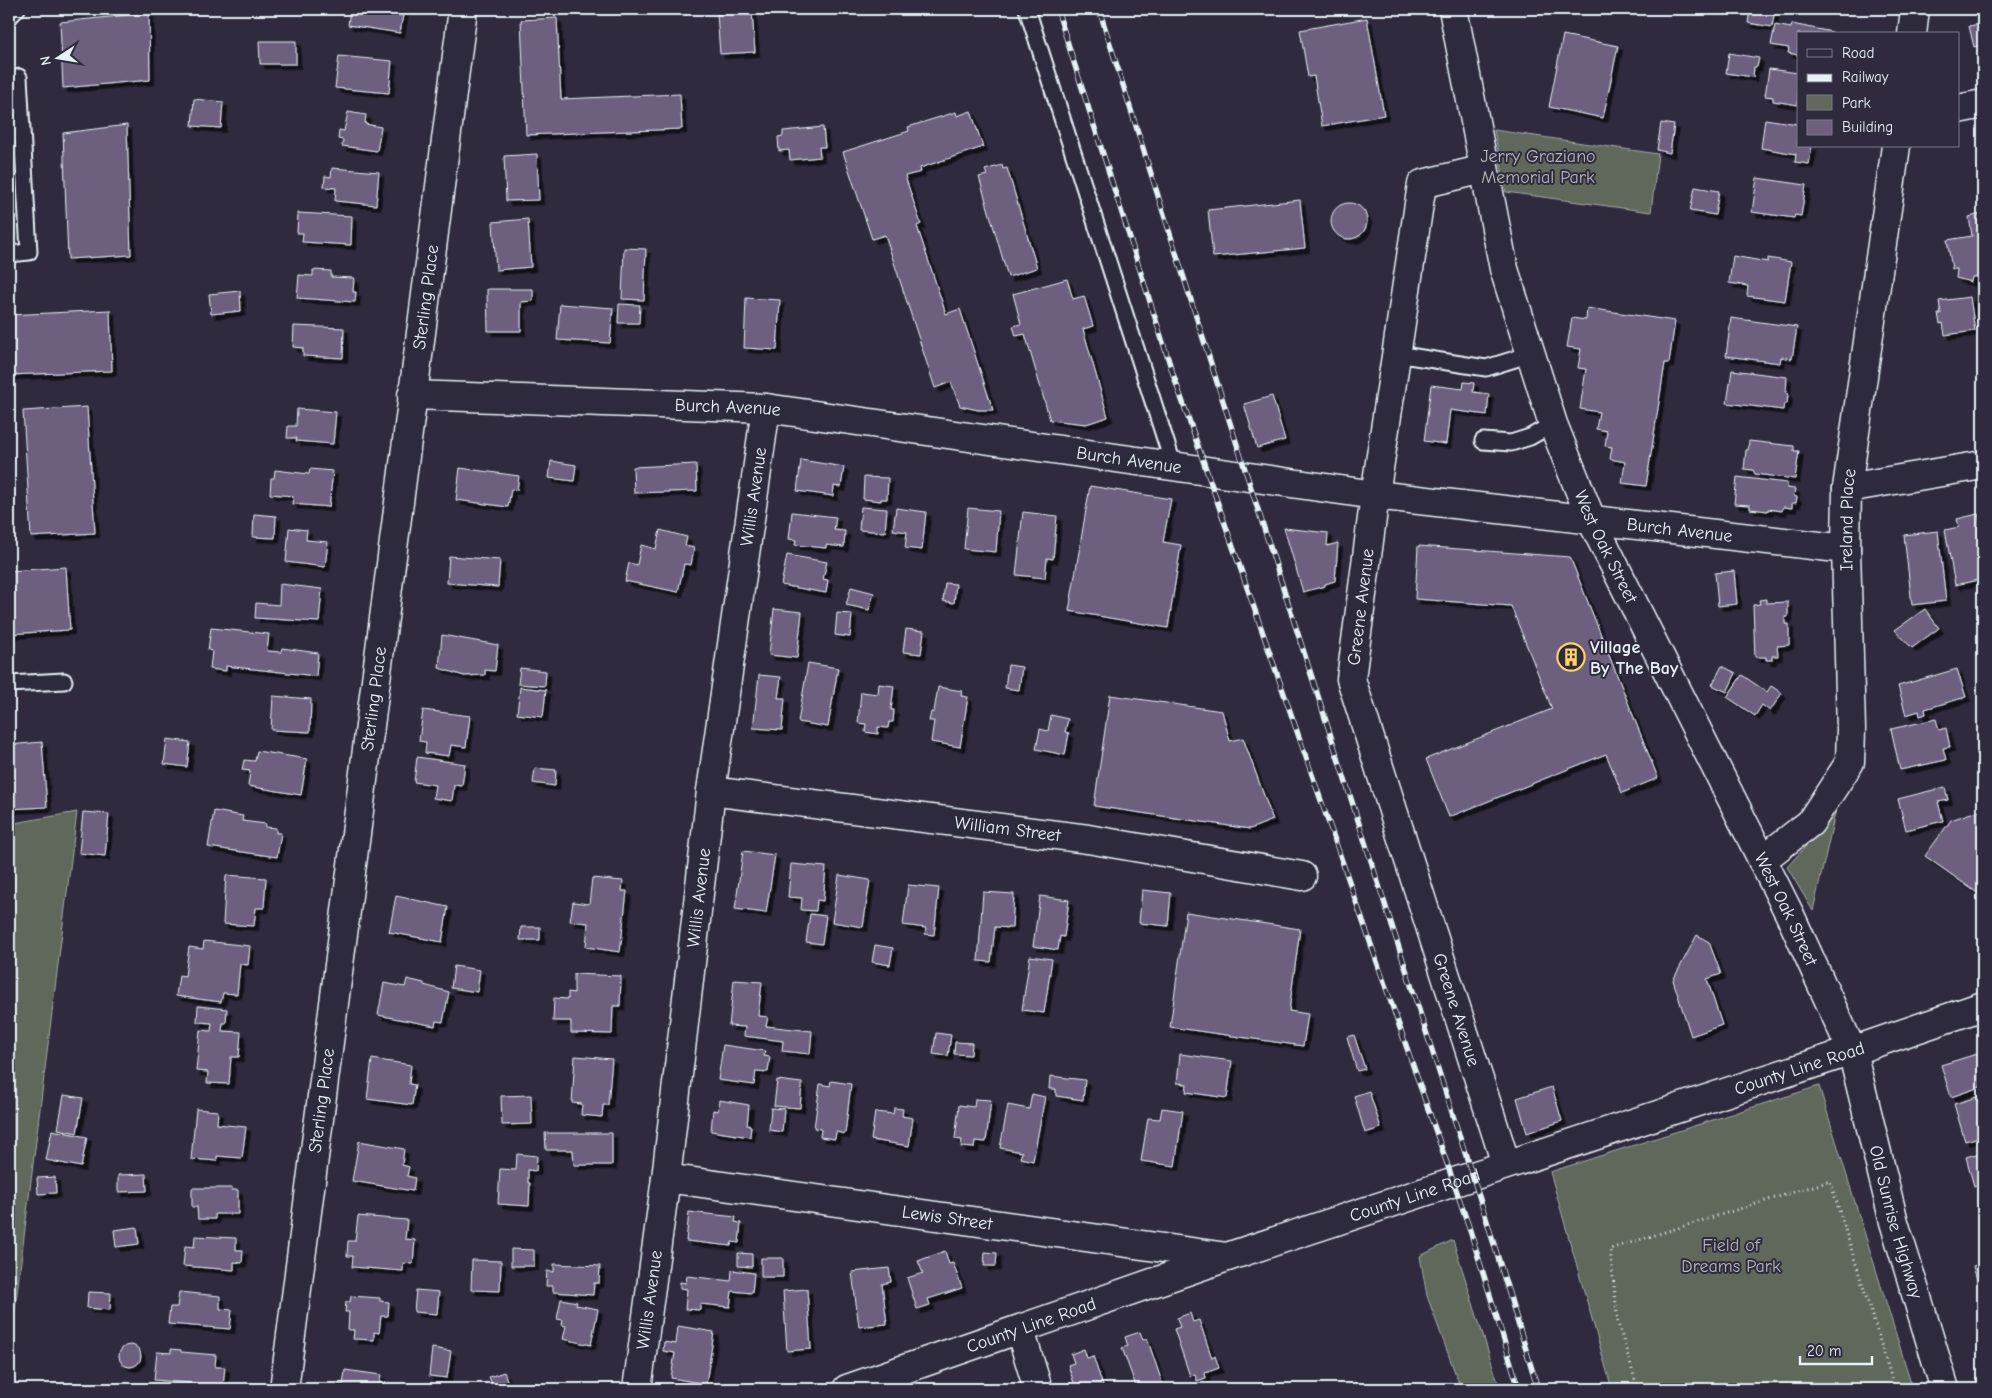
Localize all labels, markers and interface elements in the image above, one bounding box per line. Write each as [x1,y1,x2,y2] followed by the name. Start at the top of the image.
[32,32,82,82] north arrow
[1797,32,1960,148] legend
[1842,44,1874,62] text: Road
[37,54,55,67] text: N
[1842,68,1889,86] text: Railway
[1842,94,1871,112] text: Park
[1842,118,1893,136] text: Building
[1480,146,1596,188] park label: Jerry Graziano Memorial Park
[408,244,443,351] street label: Sterling Place
[674,394,782,420] street label: Burch Avenue
[1075,442,1183,478] street label: Burch Avenue
[736,446,771,548] street label: Willis Avenue
[1835,467,1860,571] street label: Ireland Place
[1570,487,1642,607] street label: West Oak Street
[1626,513,1734,546] street label: Burch Avenue
[1343,547,1379,667] street label: Greene Avenue
[1590,637,1679,679] place label: Village By The Bay
[1556,642,1586,672] building icon: Village By The Bay
[356,645,391,752] street label: Sterling Place
[953,812,1063,846] street label: William Street
[682,847,715,949] street label: Willis Avenue
[1750,849,1822,970] street label: West Oak Street
[1429,950,1485,1069] street label: Greene Avenue
[1732,1037,1867,1100] street label: County Line Road
[304,1047,339,1154] street label: Sterling Place
[1865,1143,1928,1302] street label: Old Sunrise Highway
[1347,1164,1483,1226] street label: County Line Road
[901,1201,995,1234] street label: Lewis Street
[1681,1235,1781,1277] park label: Field of Dreams Park
[632,1249,666,1351] street label: Willis Avenue
[964,1293,1099,1357] street label: County Line Road
[1800,1333,1872,1365] scale bar
[1807,1342,1841,1360] text: 20 m

